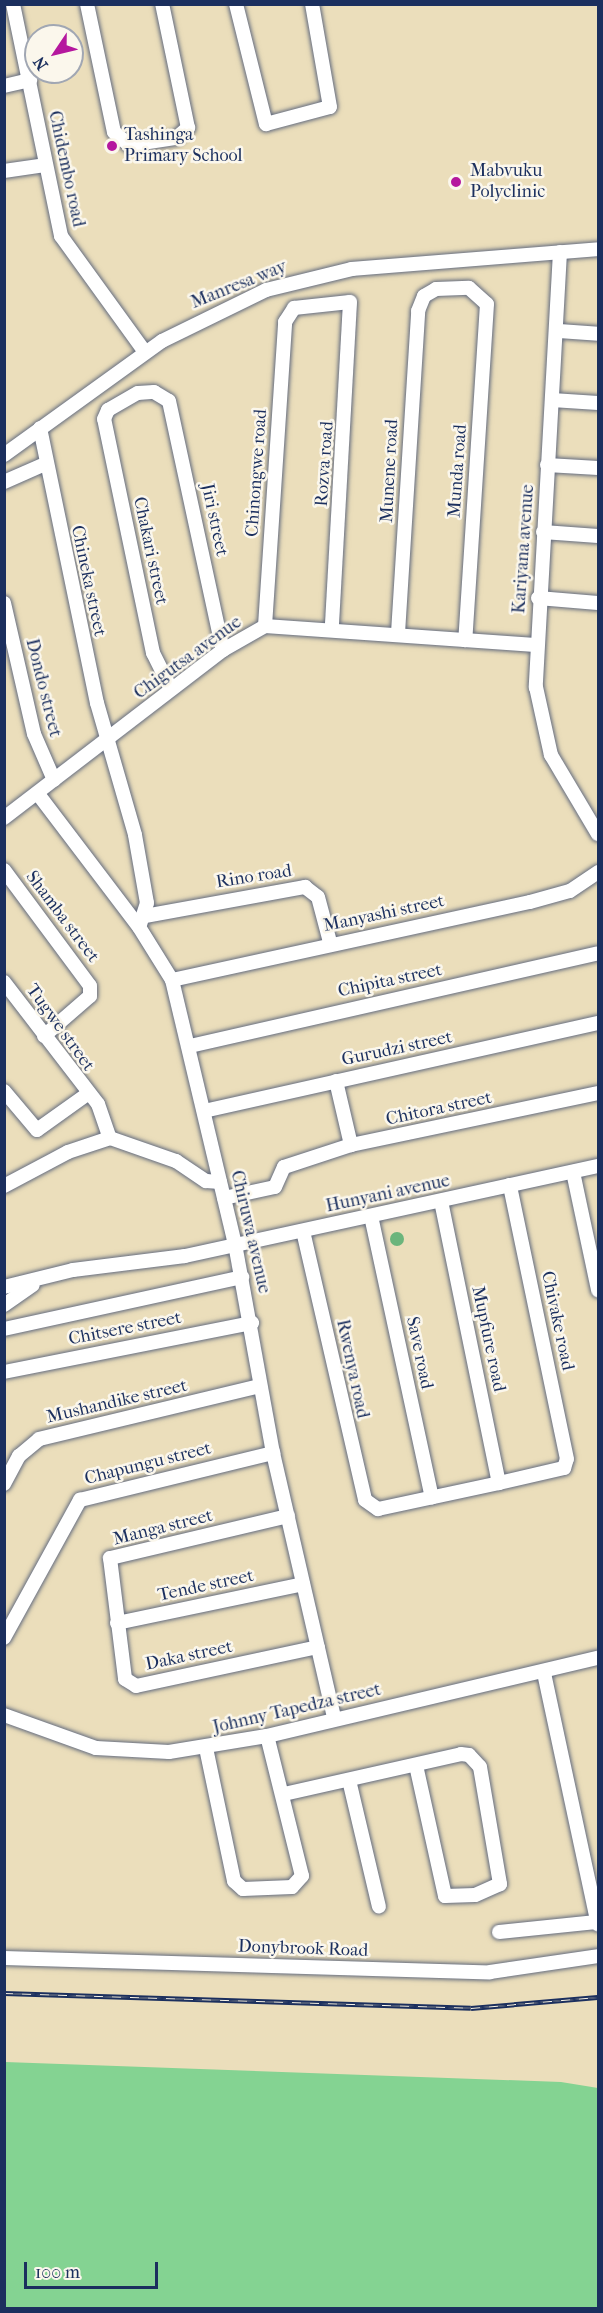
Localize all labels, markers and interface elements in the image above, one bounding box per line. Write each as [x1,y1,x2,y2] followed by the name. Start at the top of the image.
[24,24,84,84] north arrow
[29,53,52,74] text: N
[43,109,89,229] street label: Chidembo road
[124,125,242,168] place label: Tashinga Primary School
[105,139,119,153] marker: Tashinga Primary School
[470,161,545,204] place label: Mabvuku Polyclinic
[447,173,465,191] marker: Mabvuku Polyclinic
[188,256,290,314] street label: Manresa way
[242,408,272,538] street label: Chinongwe road
[377,419,403,523] street label: Munene road
[311,421,339,507] street label: Rozva road
[444,424,472,518] street label: Munda road
[196,482,232,558] street label: Jiri street
[509,484,539,614] street label: Kariyana avenue
[128,495,172,607] street label: Chakari street
[66,523,110,639] street label: Chineka street
[130,612,246,704] street label: Chigutsa avenue
[20,637,66,739] street label: Dondo street
[215,860,293,894] street label: Rino road
[21,867,103,967] street label: Shamba street
[322,891,446,937] street label: Manyashi street
[336,959,444,1003] street label: Chipita street
[21,980,99,1076] street label: Tugwe street
[340,1027,454,1071] street label: Gurudzi street
[384,1087,494,1131] street label: Chitora street
[225,1168,275,1296] street label: Chiruwa avenue
[324,1170,452,1218] street label: Hunyani avenue
[536,1269,578,1373] street label: Chivake road
[466,1284,510,1394] street label: Mupfure road
[67,1307,183,1351] street label: Chitsere street
[401,1315,437,1391] street label: Save road
[331,1318,373,1420] street label: Rwenya road
[45,1375,189,1429] street label: Mushandike street
[82,1438,214,1490] street label: Chapungu street
[111,1505,215,1551] street label: Manga street
[156,1565,256,1607] street label: Tende street
[144,1636,234,1676] street label: Daka street
[211,1679,383,1739] street label: Johnny Tapedza street
[237,1936,369,1962] street label: Donybrook Road
[27,2250,160,2288] scale bar
[35,2262,80,2283] text: 100 m

